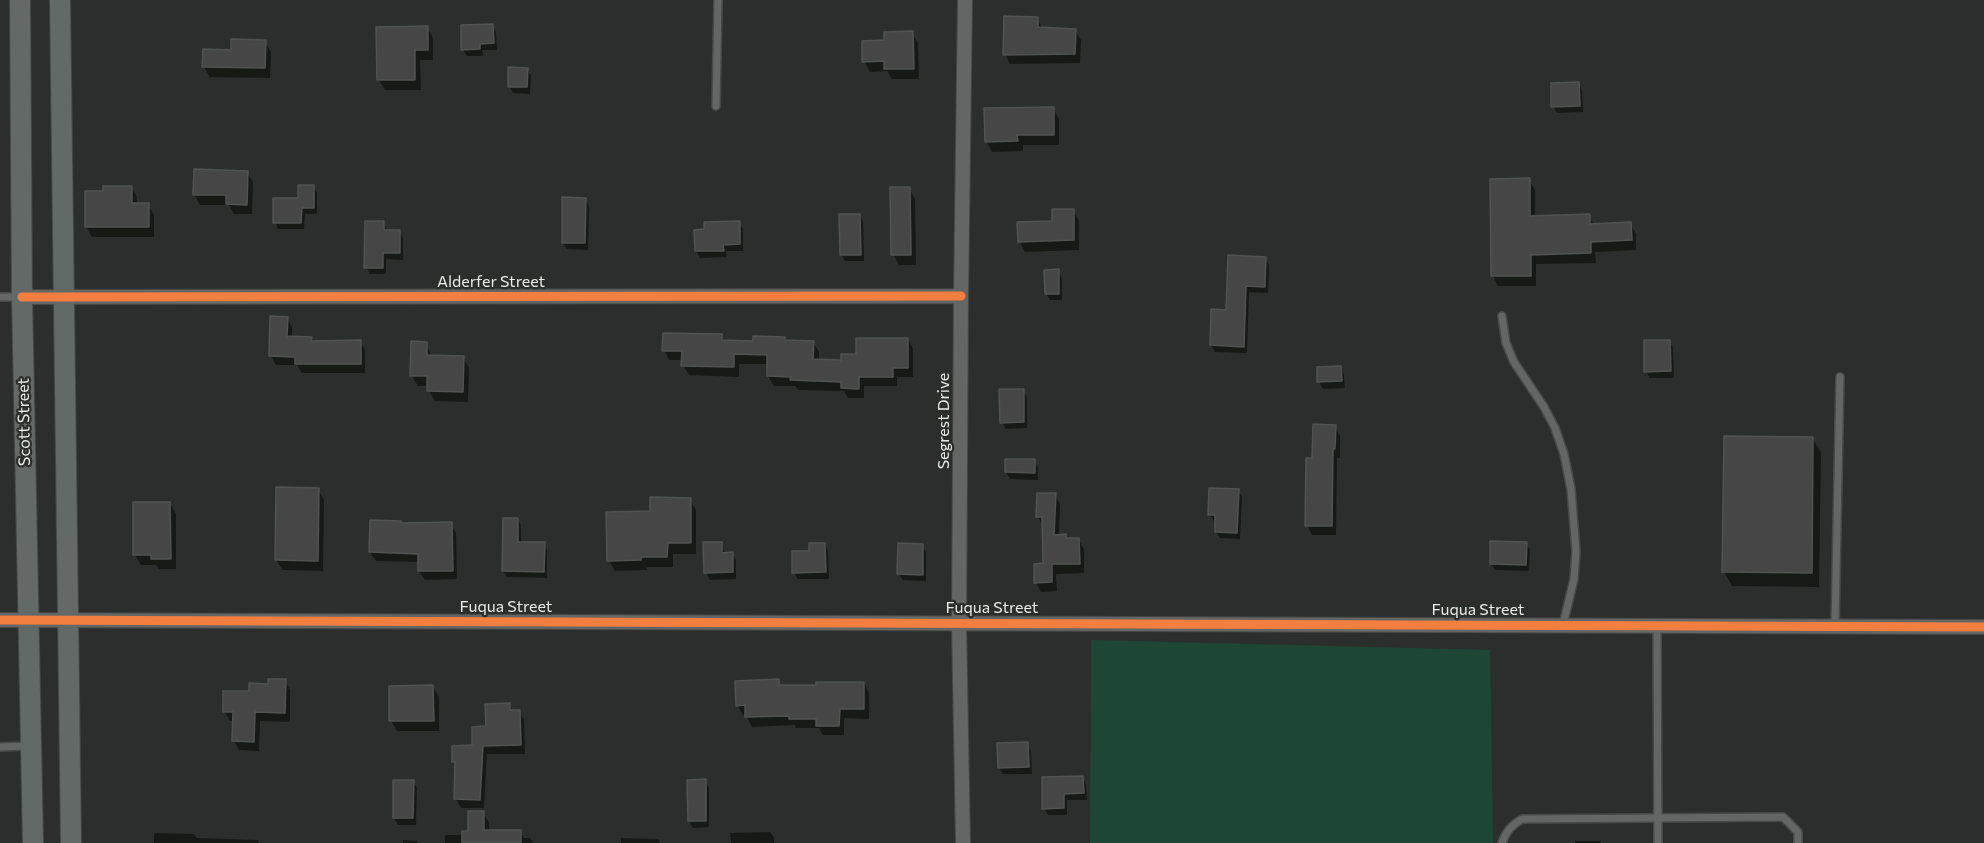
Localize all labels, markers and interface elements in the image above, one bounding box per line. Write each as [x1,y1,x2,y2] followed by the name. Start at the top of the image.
[437,272,545,292] street label: Alderfer Street
[934,373,954,469] street label: Segrest Drive
[14,378,34,466] street label: Scott Street
[460,597,552,617] street label: Fuqua Street
[946,598,1038,618] street label: Fuqua Street
[1432,600,1524,620] street label: Fuqua Street

